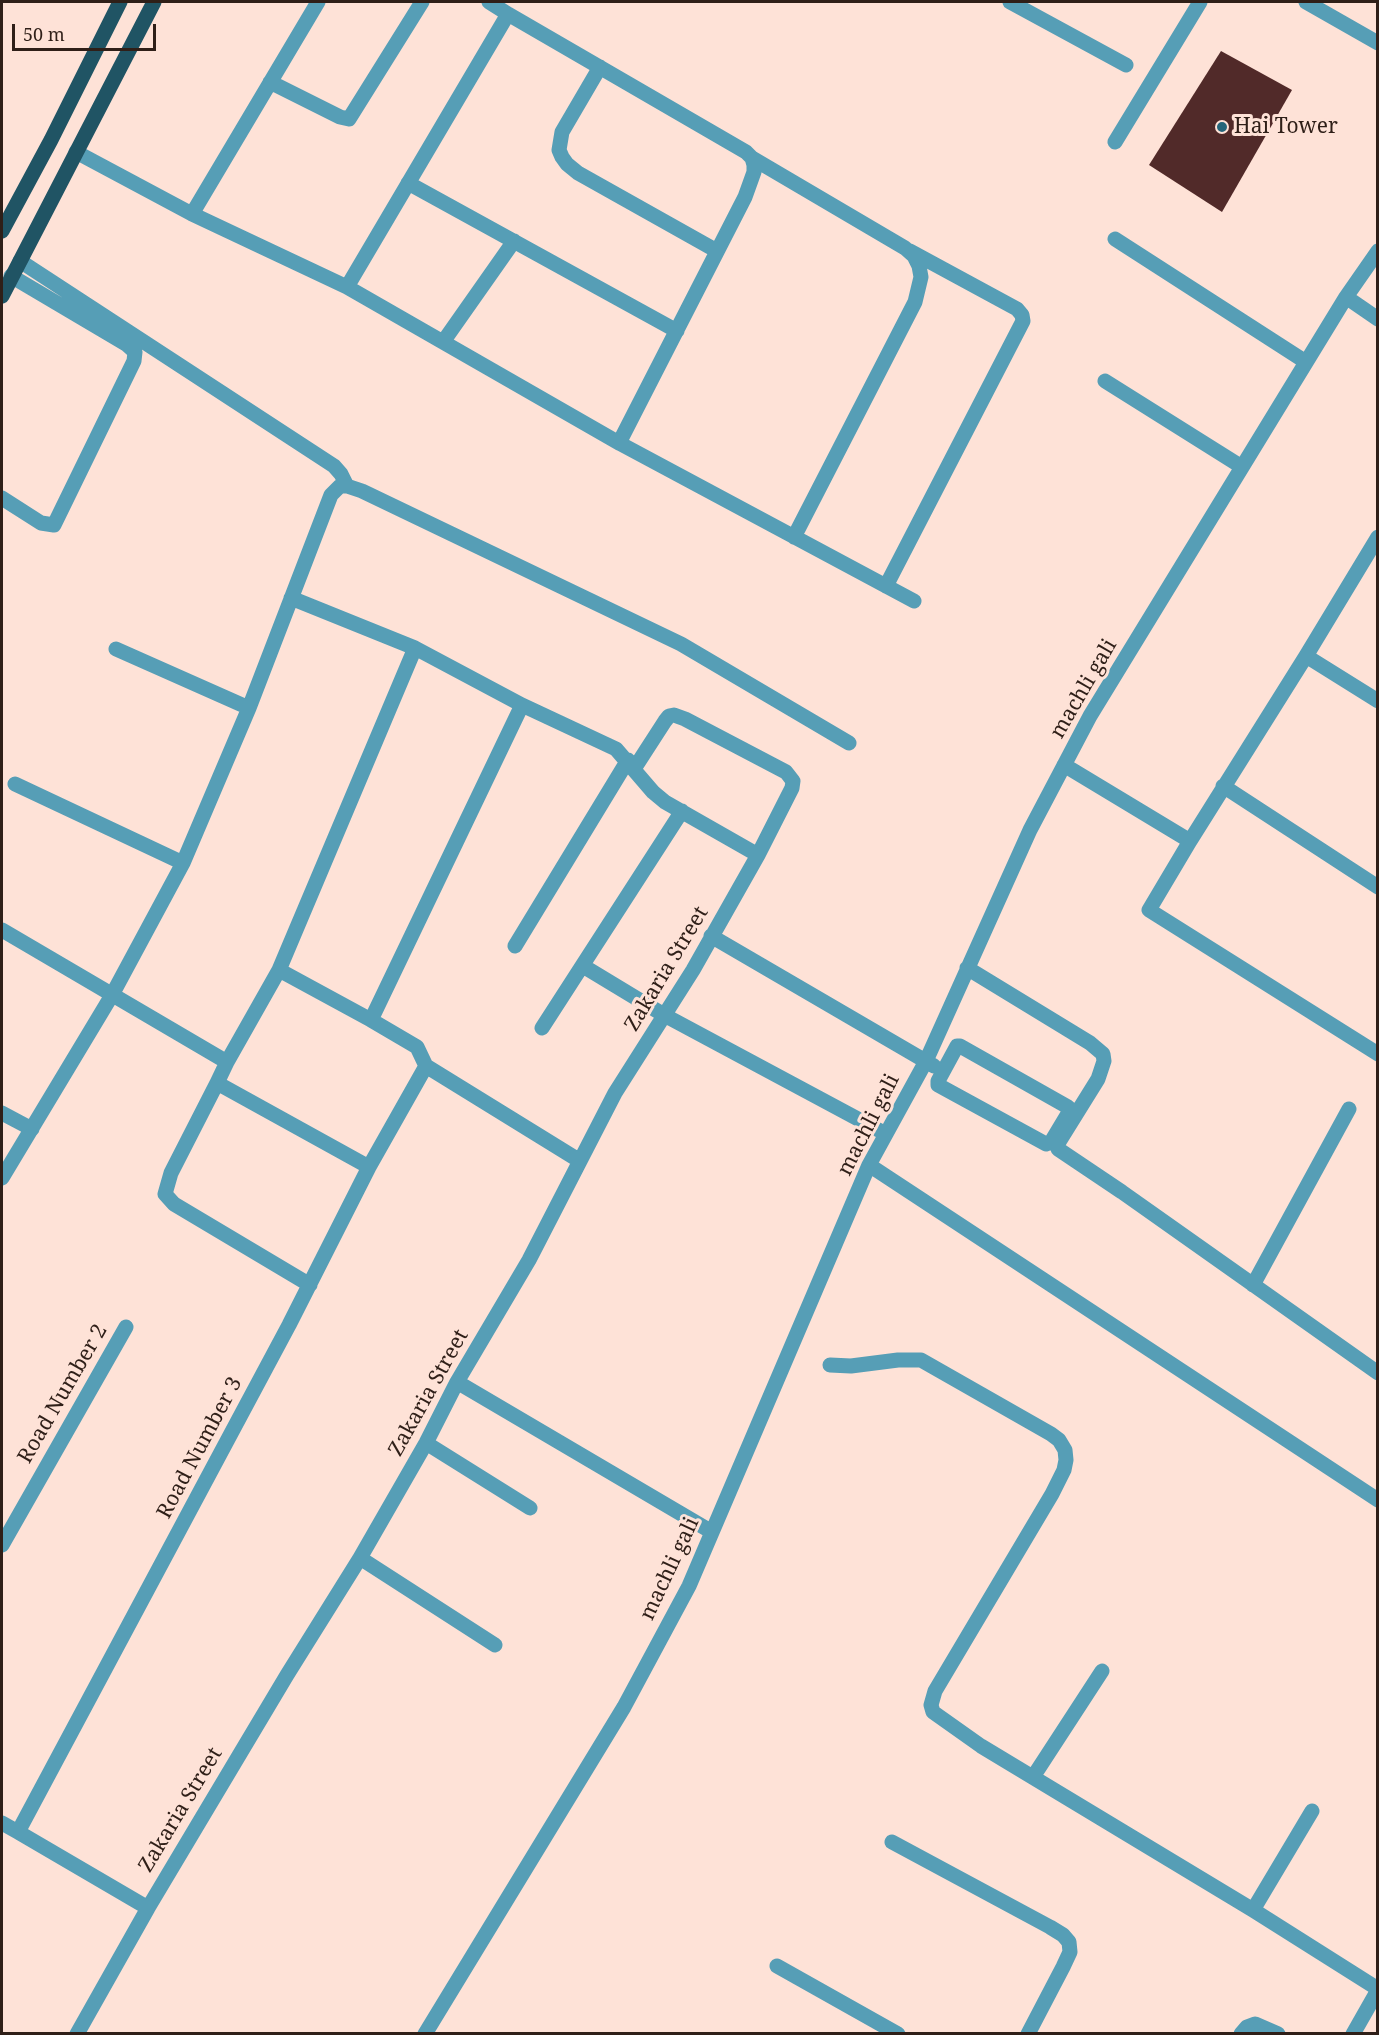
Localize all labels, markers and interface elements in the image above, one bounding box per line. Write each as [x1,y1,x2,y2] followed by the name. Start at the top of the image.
[15,12,159,50] scale bar
[23,22,65,46] text: 50 m
[1234,114,1338,140] place label: Hai Tower
[1215,120,1229,134] marker: Hai Tower
[1045,635,1123,743] street label: machli gali
[620,902,714,1036] street label: Zakaria Street
[833,1070,905,1180] street label: machli gali
[13,1320,113,1468] street label: Road Number 2
[384,1325,474,1461] street label: Zakaria Street
[152,1373,248,1523] street label: Road Number 3
[635,1514,705,1624] street label: machli gali
[134,1743,228,1877] street label: Zakaria Street

